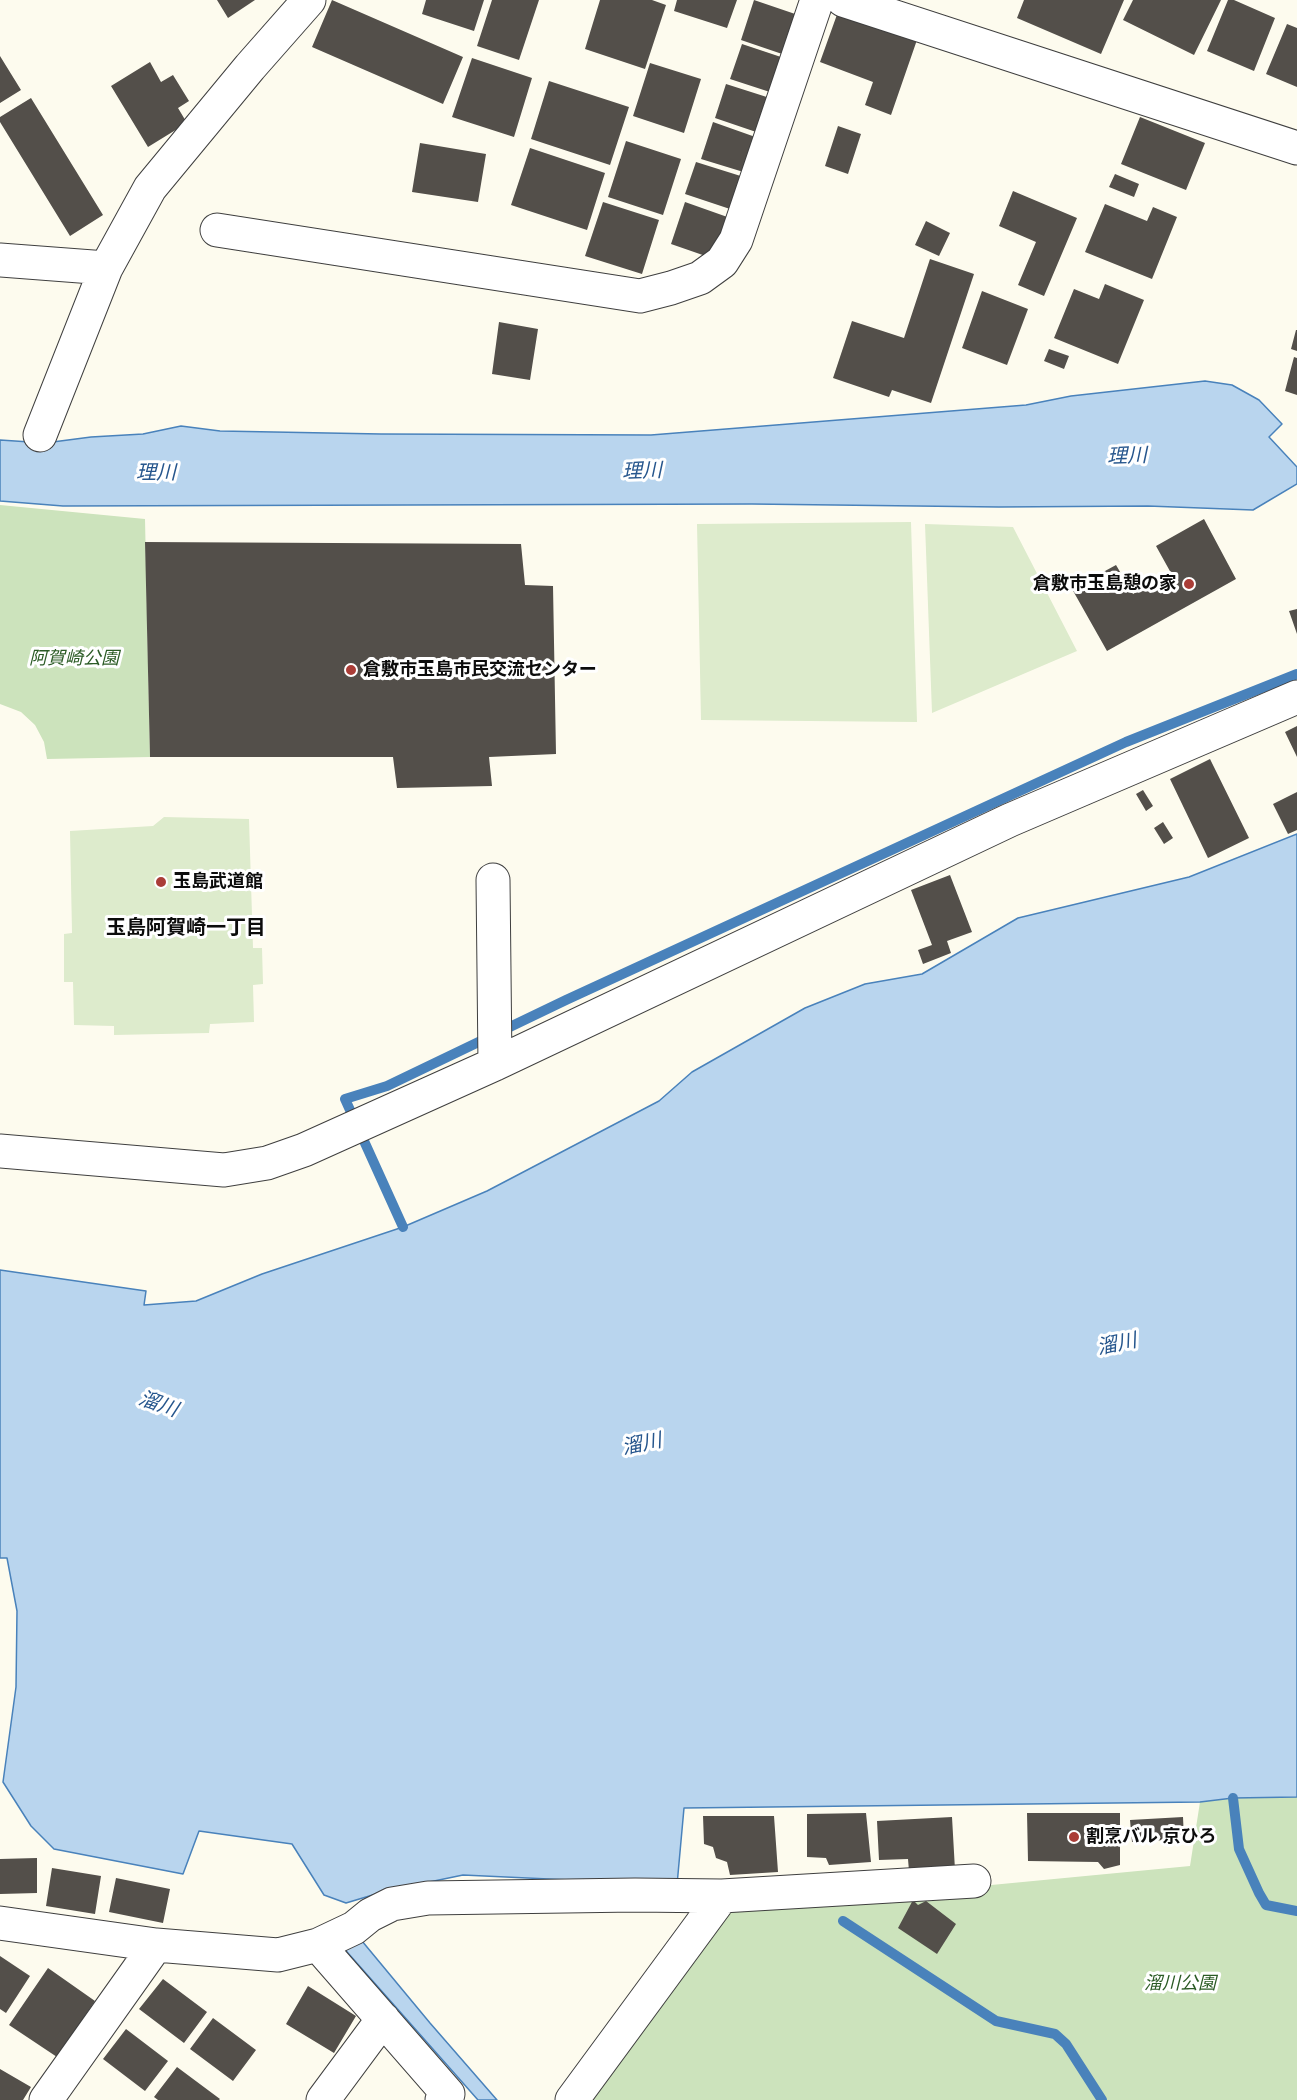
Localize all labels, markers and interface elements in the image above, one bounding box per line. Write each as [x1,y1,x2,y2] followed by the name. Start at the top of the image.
[1107,444,1147,470] water label: 理川
[622,459,662,485] water label: 理川
[136,462,176,486] water label: 理川
[1033,573,1177,595] place label: 倉敷市玉島憩の家
[1182,577,1196,591] marker: 倉敷市玉島憩の家
[29,648,119,670] park label: 阿賀崎公園
[363,659,597,681] place label: 倉敷市玉島市民交流センター
[344,663,358,677] marker: 倉敷市玉島市民交流センター
[173,871,263,893] place label: 玉島武道館
[154,875,168,889] marker: 玉島武道館
[106,917,266,941] district label: 玉島阿賀崎一丁目
[1095,1329,1139,1361] water label: 溜川
[135,1387,181,1423] water label: 溜川
[620,1429,664,1461] water label: 溜川
[1086,1826,1216,1848] place label: 割烹バル 京ひろ
[1067,1830,1081,1844] marker: 割烹バル 京ひろ
[1144,1973,1216,1995] park label: 溜川公園

